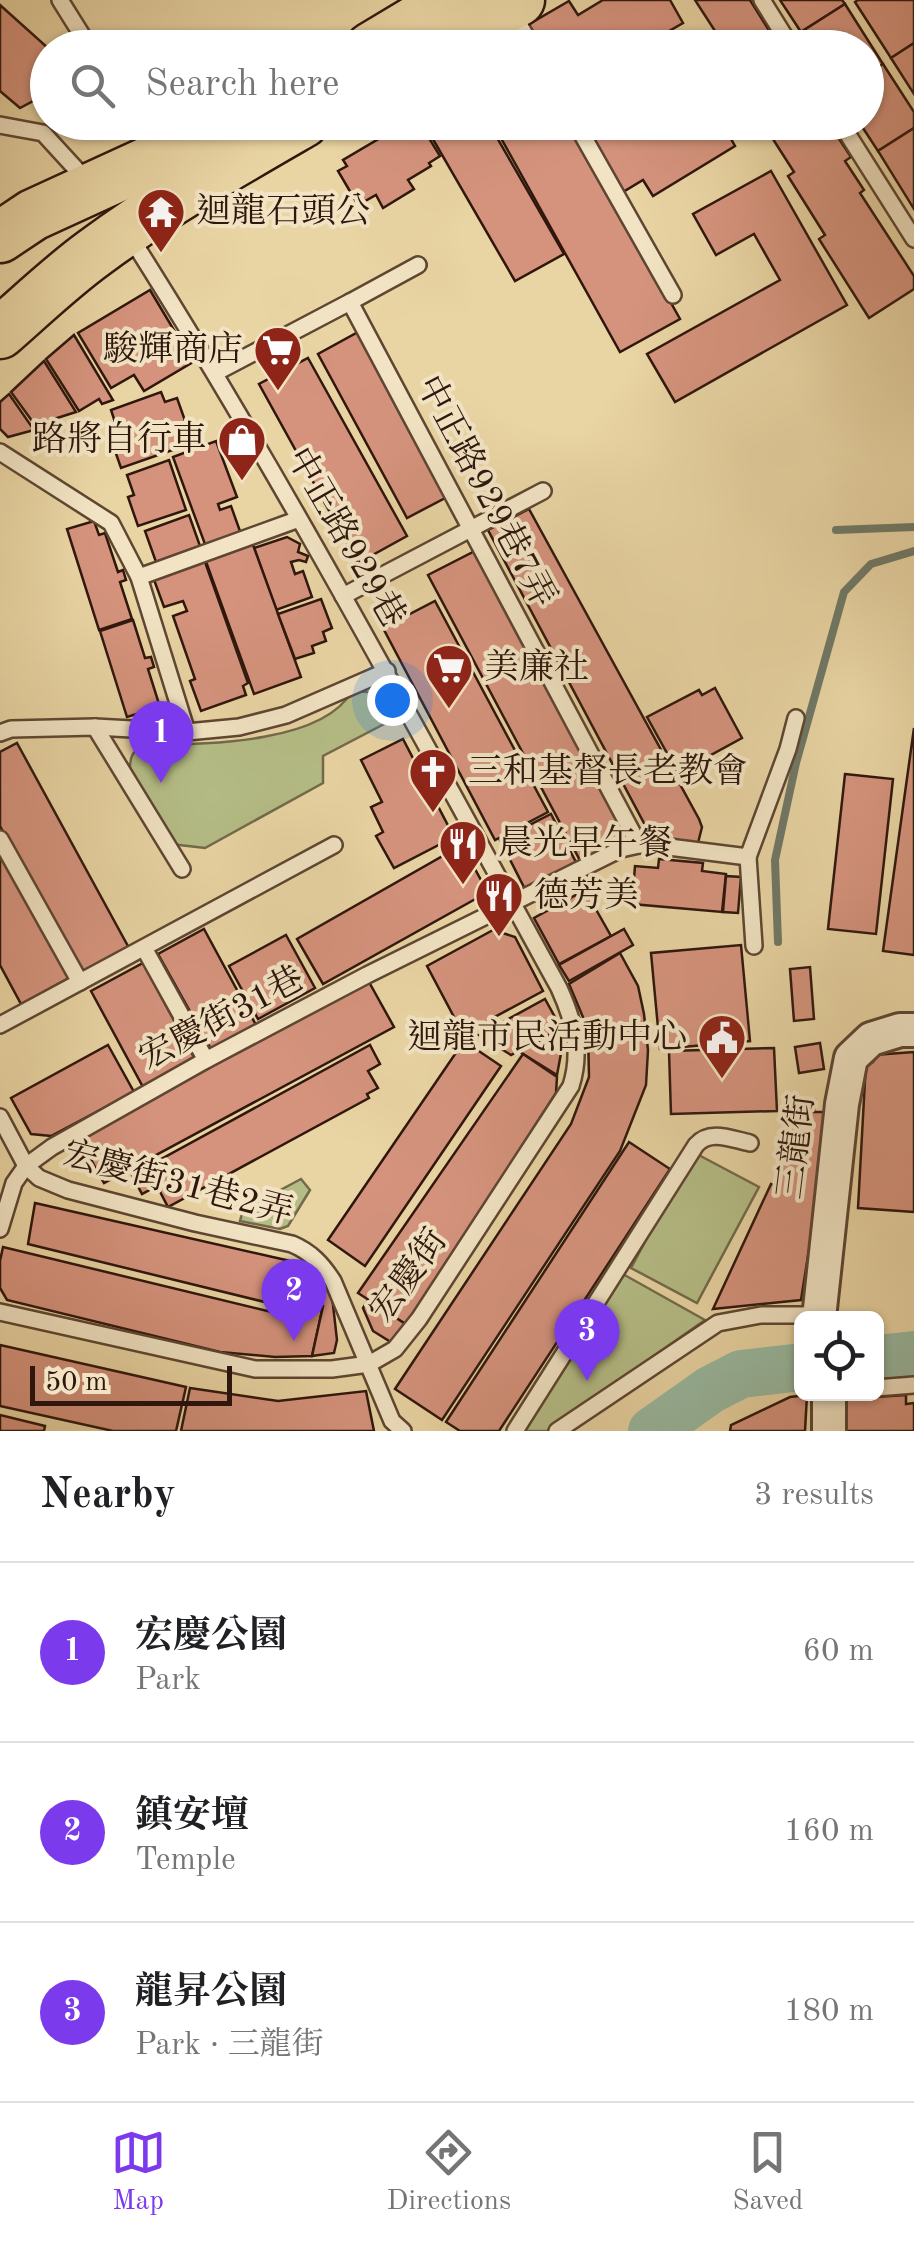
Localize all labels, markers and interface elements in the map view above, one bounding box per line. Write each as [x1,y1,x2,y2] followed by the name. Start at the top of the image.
[30,30,884,140] search box
[65,58,120,113] icon: search
[145,66,340,104] text: Search here
[135,186,187,254] temple icon: 迴龍石頭公
[196,192,371,230] place label: 迴龍石頭公
[252,324,304,392] supermarket icon: 駿輝商店
[103,330,243,368] place label: 駿輝商店
[409,369,563,613] street label: 中正路929巷7弄
[216,414,268,482] shop icon: 路將自行車
[32,420,207,458] place label: 路將自行車
[280,441,413,634] street label: 中正路929巷
[423,642,475,710] supermarket icon: 美廉社
[484,648,589,686] place label: 美廉社
[367,675,418,726] your location
[128,700,194,783] pin: 1
[407,746,459,814] church icon: 三和基督長老教會
[468,752,748,790] place label: 三和基督長老教會
[437,818,489,886] restaurant icon: 晨光早午餐
[498,824,673,862] place label: 晨光早午餐
[473,870,525,938] restaurant icon: 德芳美
[534,876,639,914] place label: 德芳美
[133,959,310,1077] street label: 宏慶街31巷
[696,1012,748,1080] public building icon: 迴龍市民活動中心
[407,1018,687,1056] place label: 迴龍市民活動中心
[770,1092,821,1201] street label: 三龍街
[60,1134,297,1231] street label: 宏慶街31巷2弄
[362,1221,454,1329] street label: 宏慶街
[262,1258,326,1341] pin: 2
[554,1298,620,1381] pin: 3
[794,1311,884,1401] map controls
[794,1311,884,1401] button: locate
[30,1361,232,1406] scale bar
[45,1369,108,1397] text: 50 m
[40,1475,176,1517] text: Nearby
[754,1480,874,1512] text: 3 results
[135,1618,287,1656] text: 宏慶公園
[63,1636,82,1668] text: 1
[803,1636,874,1668] text: 60 m
[135,1665,201,1697] text: Park
[135,1798,249,1836] text: 鎮安壇
[63,1816,82,1848] text: 2
[784,1816,874,1848] text: 160 m
[135,1845,236,1877] text: Temple
[135,1974,287,2012] text: 龍昇公園
[63,1996,82,2028] text: 3
[784,1996,874,2028] text: 180 m
[135,2030,324,2062] text: Park · 三龍街
[111,2125,166,2220] tab: Map
[387,2125,511,2220] tab: Directions
[732,2125,803,2220] tab: Saved

